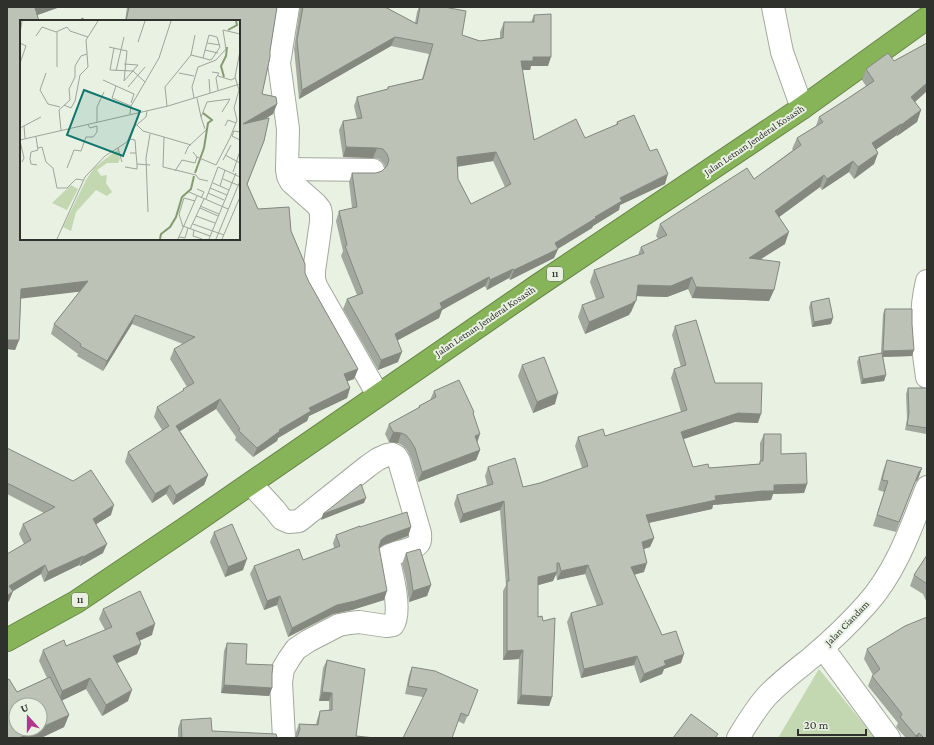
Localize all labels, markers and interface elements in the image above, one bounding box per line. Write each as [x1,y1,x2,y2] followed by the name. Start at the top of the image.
[20,20,240,240] inset map
[701,102,806,178] street label: Jalan Letnan Jenderal Kosasih
[547,267,563,281] road number: 11
[432,283,537,359] street label: Jalan Letnan Jenderal Kosasih
[72,593,88,607] road number: 11
[822,598,871,649] street label: Jalan Ciandam
[8,697,48,737] north arrow
[19,701,31,715] text: U
[798,711,866,737] scale bar
[804,718,829,732] text: 20 m

